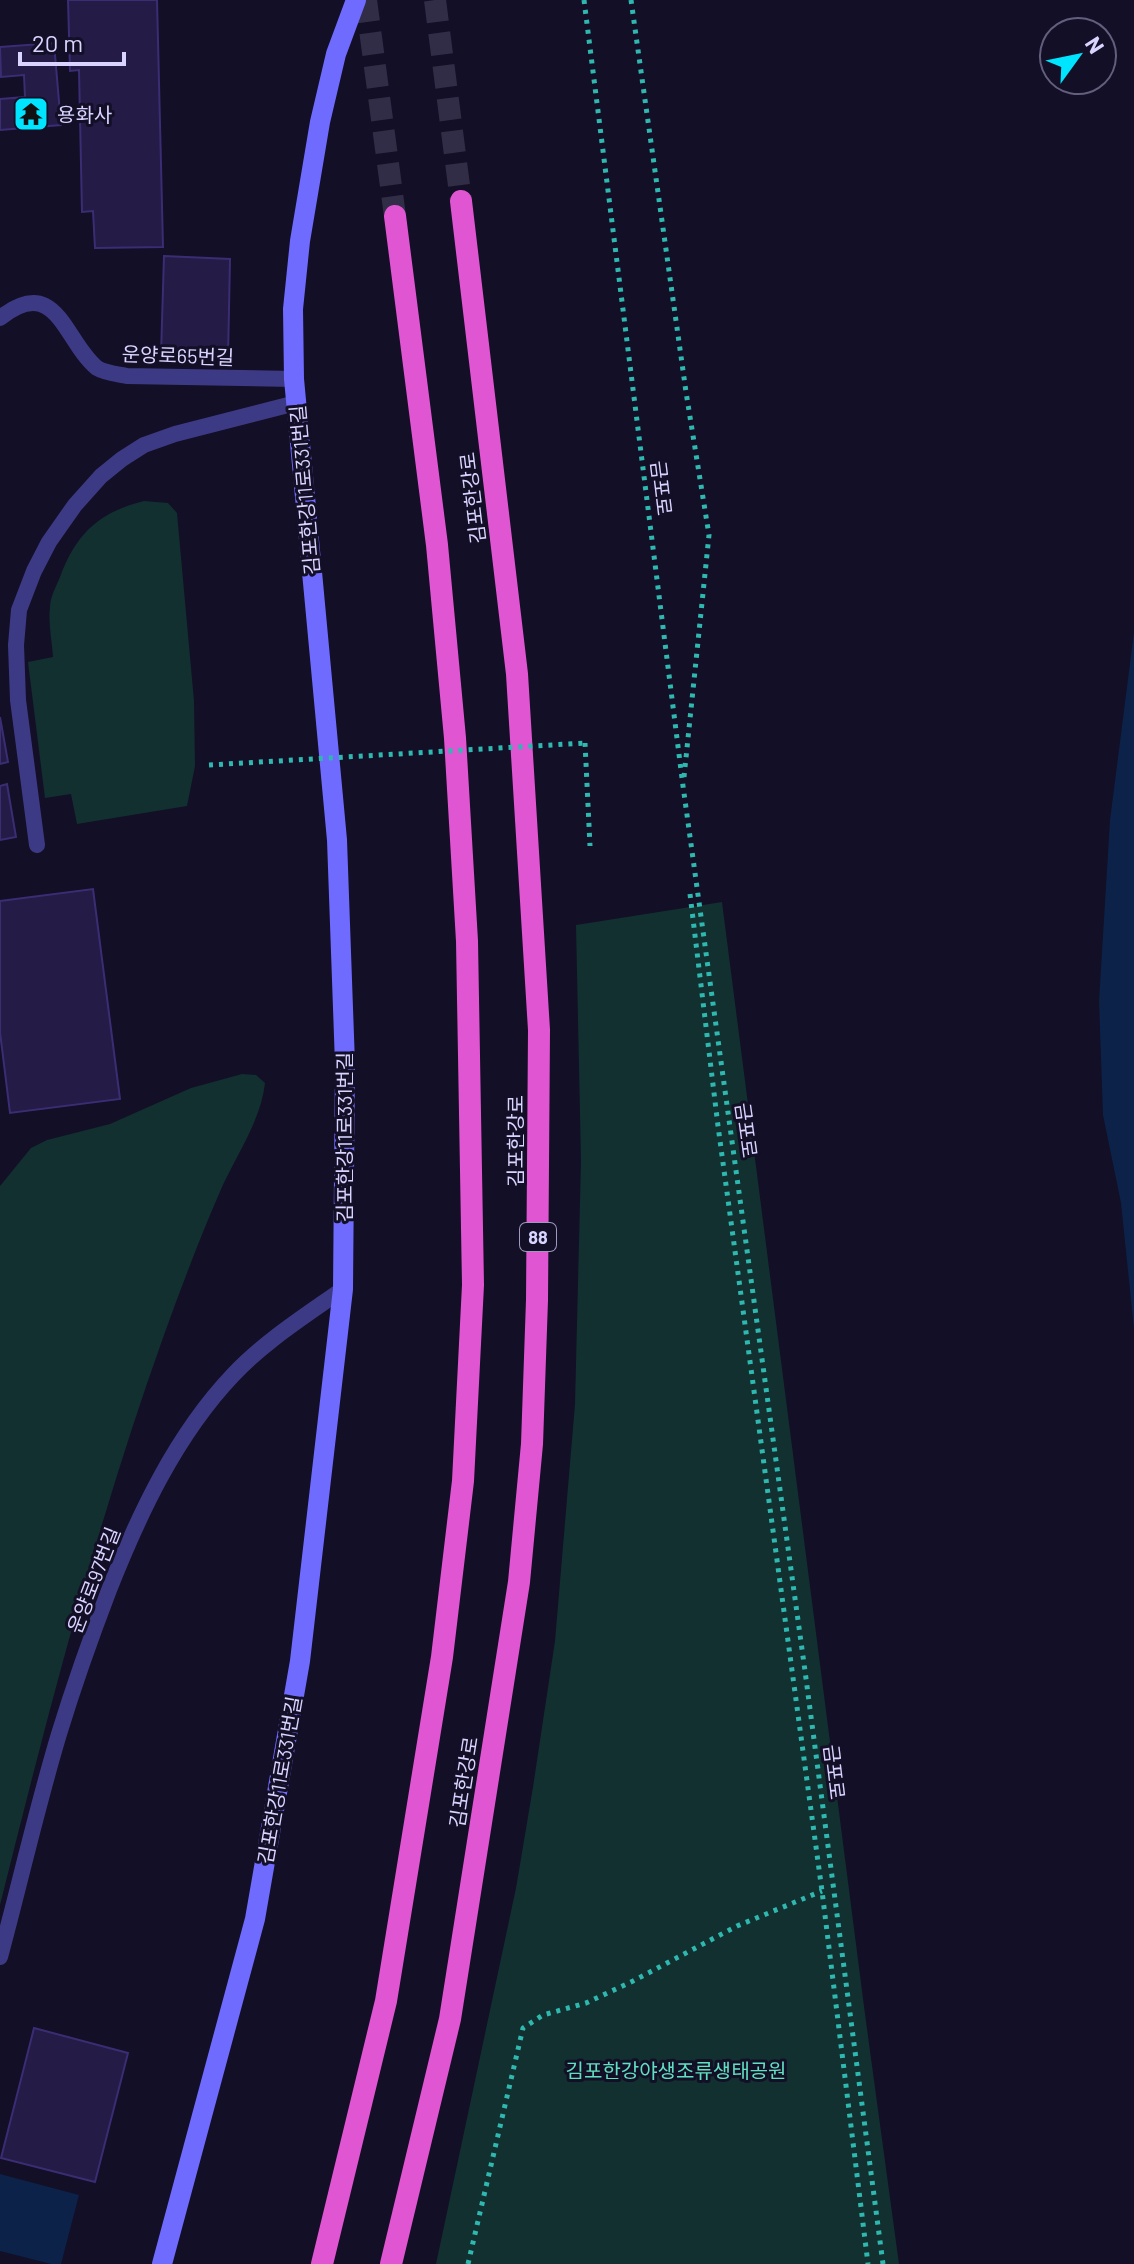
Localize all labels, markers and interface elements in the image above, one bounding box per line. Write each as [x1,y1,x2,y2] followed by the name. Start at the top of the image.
[20,16,124,66] scale bar
[1038,16,1118,96] north arrow
[32,28,83,57] text: 20 m
[1081,31,1111,58] text: N
[12,95,50,133] temple icon: 용화사
[57,102,112,126] place label: 용화사
[121,341,235,369] street label: 운양로65번길
[285,404,323,576] street label: 김포한강11로331번길
[454,451,490,545] street label: 김포한강로
[647,459,677,517] street label: 금포로
[332,1052,356,1222] street label: 김포한강11로331번길
[503,1095,527,1187] street label: 김포한강로
[731,1101,763,1159] street label: 금포로
[520,1223,556,1251] road number: 88
[62,1523,124,1637] street label: 운양로97번길
[252,1694,306,1866] street label: 김포한강11로331번길
[444,1735,482,1829] street label: 김포한강로
[820,1743,850,1801] street label: 금포로
[566,2058,786,2082] park label: 김포한강야생조류생태공원

